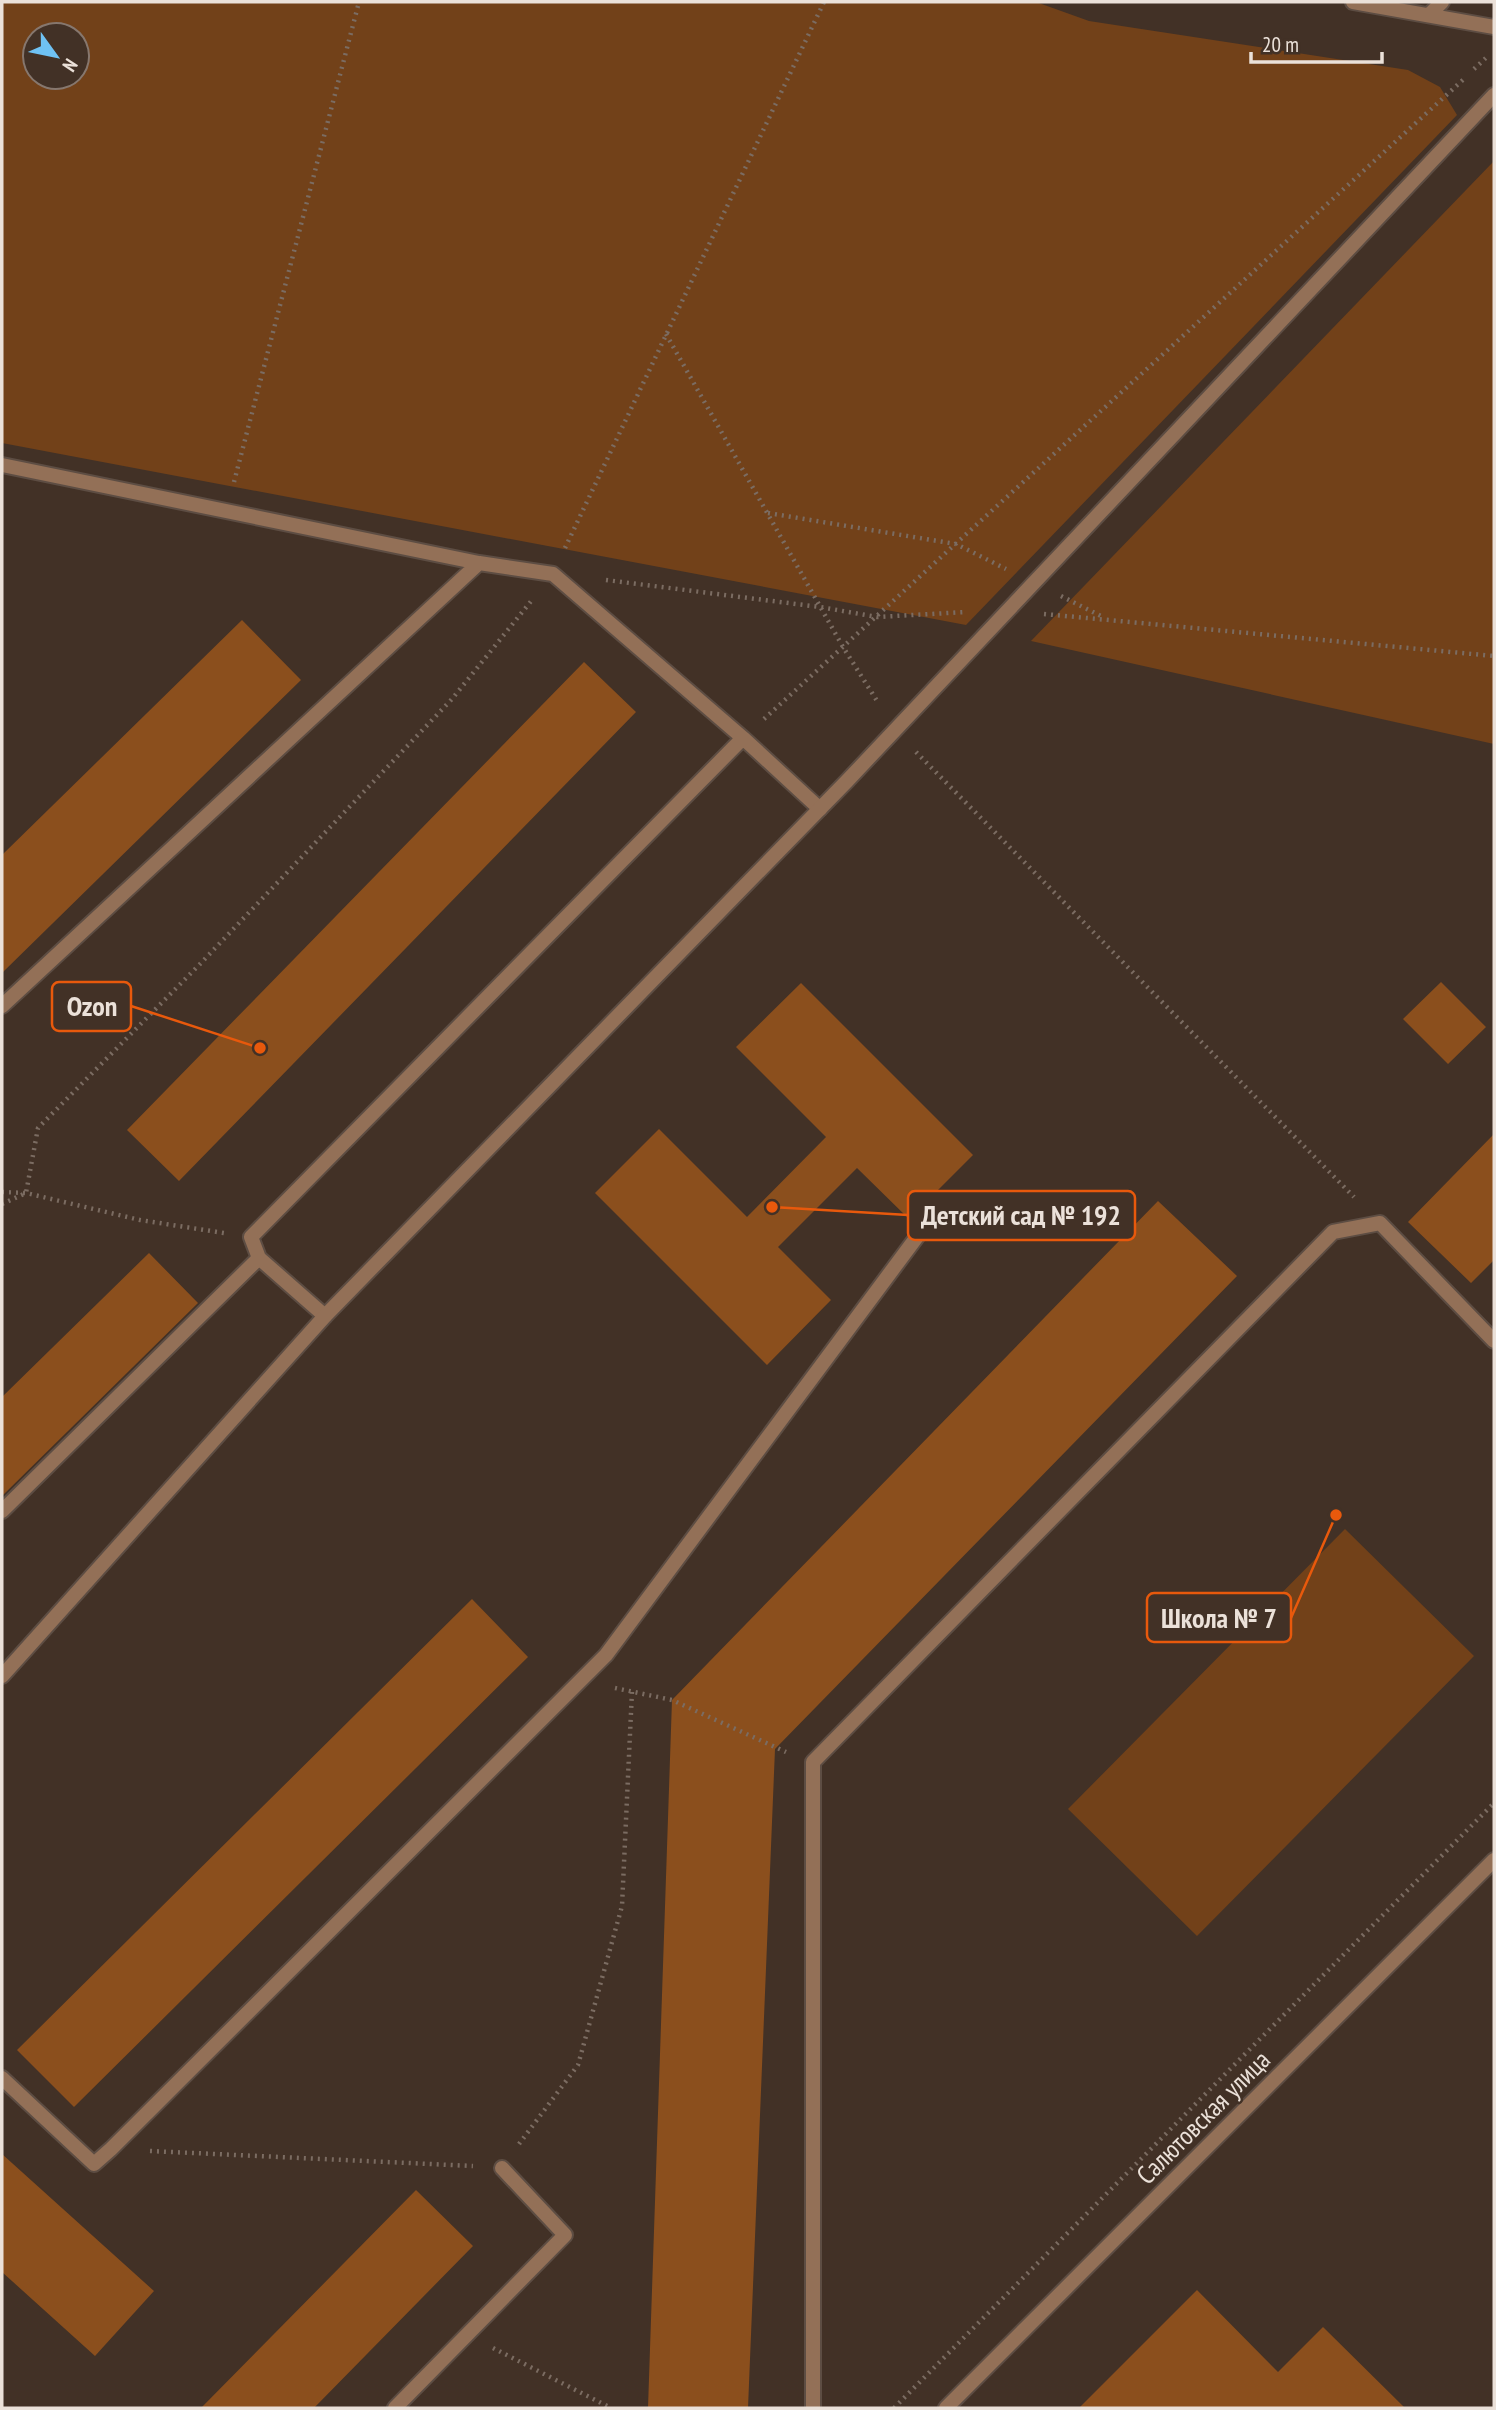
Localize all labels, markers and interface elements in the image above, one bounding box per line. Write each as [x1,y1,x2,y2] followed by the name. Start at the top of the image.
[21,21,91,91] north arrow
[1251,21,1382,65] scale bar
[1262,31,1299,58] text: 20 m
[57,54,83,76] text: N
[52,982,131,1031] callout: Ozon
[67,987,117,1024] text: Ozon
[908,1191,1135,1240] callout: Детский сад № 192
[921,1196,1121,1233] text: Детский сад № 192
[1147,1593,1291,1642] callout: Школа № 7
[1161,1599,1277,1636] text: Школа № 7
[1129,2043,1277,2191] street label: Салютовская улица

